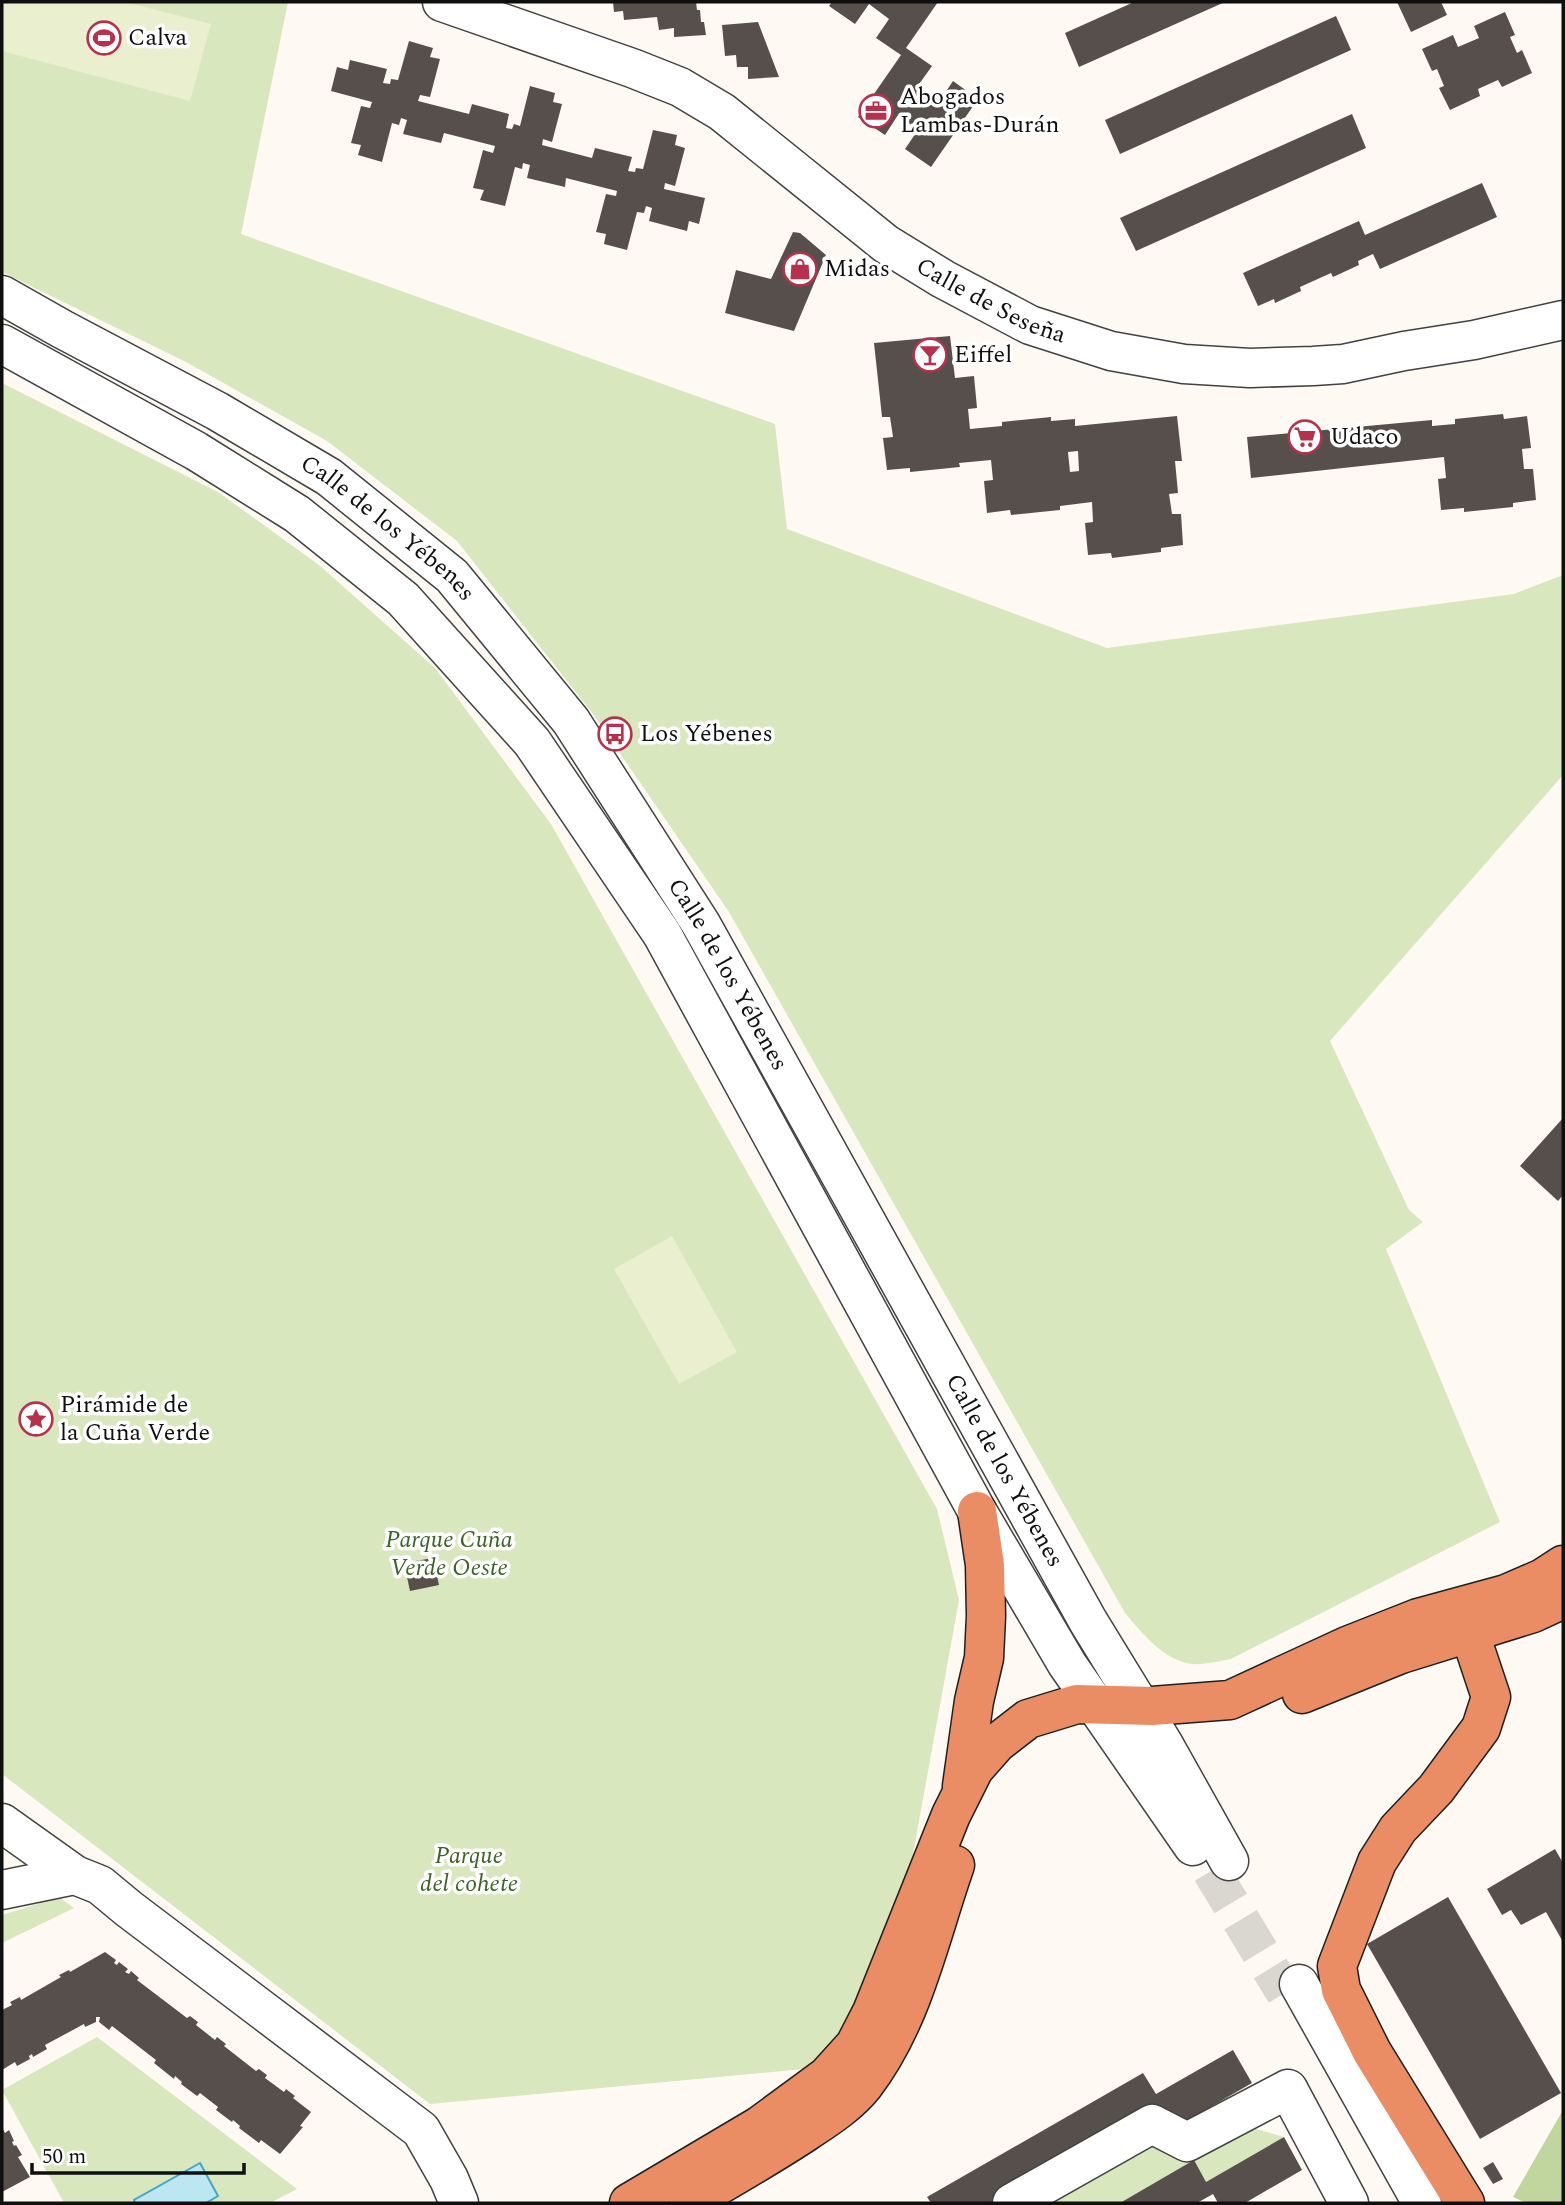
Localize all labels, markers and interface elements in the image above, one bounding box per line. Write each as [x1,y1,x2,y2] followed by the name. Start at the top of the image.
[85,19,123,57] sports icon: Calva
[128,20,188,56] place label: Calva
[900,79,1060,143] place label: Abogados Lambas-Durán
[857,92,895,130] office icon: Abogados Lambas-Durán
[909,248,1071,353] street label: Calle de Seseña
[781,250,819,288] shop icon: Midas
[824,251,890,287] place label: Midas
[911,336,949,374] bar icon: Eiffel
[954,337,1012,373] place label: Eiffel
[1286,418,1324,456] supermarket icon: Udaco
[1330,419,1399,455] place label: Udaco
[293,446,484,609] street label: Calle de los Yébenes
[596,715,634,753] bus stop icon: Los Yébenes
[640,716,773,752] place label: Los Yébenes
[658,871,797,1077] street label: Calle de los Yébenes
[936,1367,1073,1574] street label: Calle de los Yébenes
[60,1387,210,1451] place label: Pirámide de la Cuña Verde
[17,1400,55,1438] place icon: Pirámide de la Cuña Verde
[385,1522,513,1586] park label: Parque Cuña Verde Oeste
[420,1838,518,1902] park label: Parque del cohete
[32,2132,243,2176] scale bar
[42,2141,86,2173] text: 50 m

